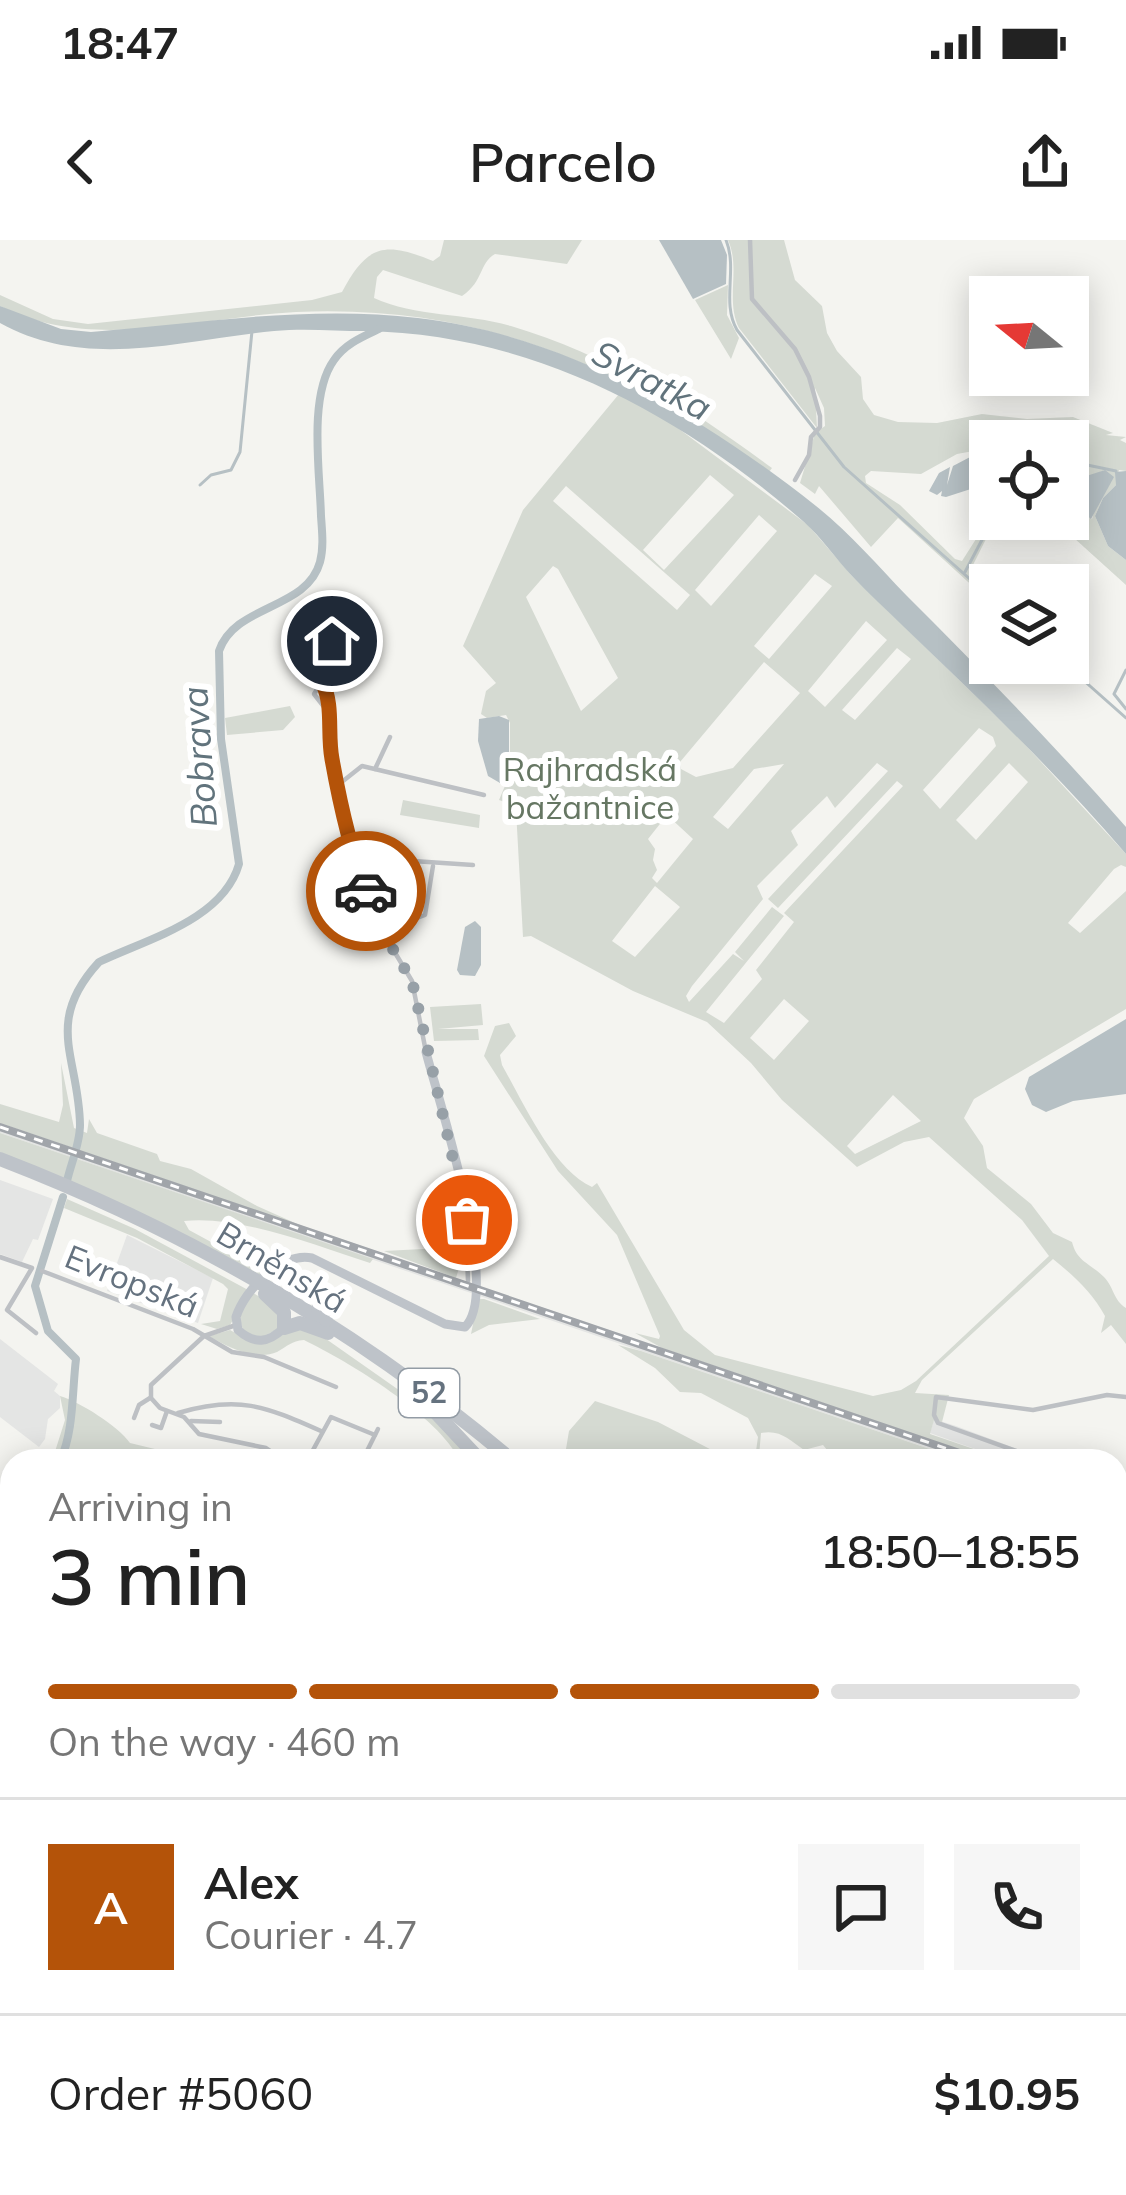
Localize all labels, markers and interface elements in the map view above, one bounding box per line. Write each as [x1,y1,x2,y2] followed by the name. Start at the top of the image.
[60,14,179,70] text: 18:47
[469,128,657,196] text: Parcelo
[48,129,114,195] icon: back
[1012,129,1078,195] icon: share
[969,276,1089,396] north arrow
[969,276,1089,684] map controls
[585,330,719,430] water label: Svratka
[969,420,1089,540] button: locate
[969,564,1089,684] button: layers
[281,590,383,692] pin
[299,608,365,674] icon: home
[171,685,226,829] water label: Bobrava
[503,748,677,827] park label: Rajhradská bažantnice
[306,831,426,951] courier
[333,858,399,924] icon: car
[416,1169,518,1271] pin
[434,1187,500,1253] icon: bag
[210,1212,355,1321] street label: Brněnská
[60,1235,205,1326] street label: Evropská
[399,1369,459,1417] road number: 52
[48,1482,233,1531] text: Arriving in
[820,1523,1080,1579] text: 18:50–18:55
[48,1527,251,1625] text: 3 min
[48,1717,400,1766] text: On the way · 460 m
[798,1844,924,1970] button: chat
[954,1844,1080,1970] button: phone
[204,1854,299,1910] text: Alex
[94,1879,128,1935] text: A
[204,1910,418,1959] text: Courier · 4.7
[48,2065,313,2121] text: Order #5060
[934,2065,1080,2121] text: $10.95

